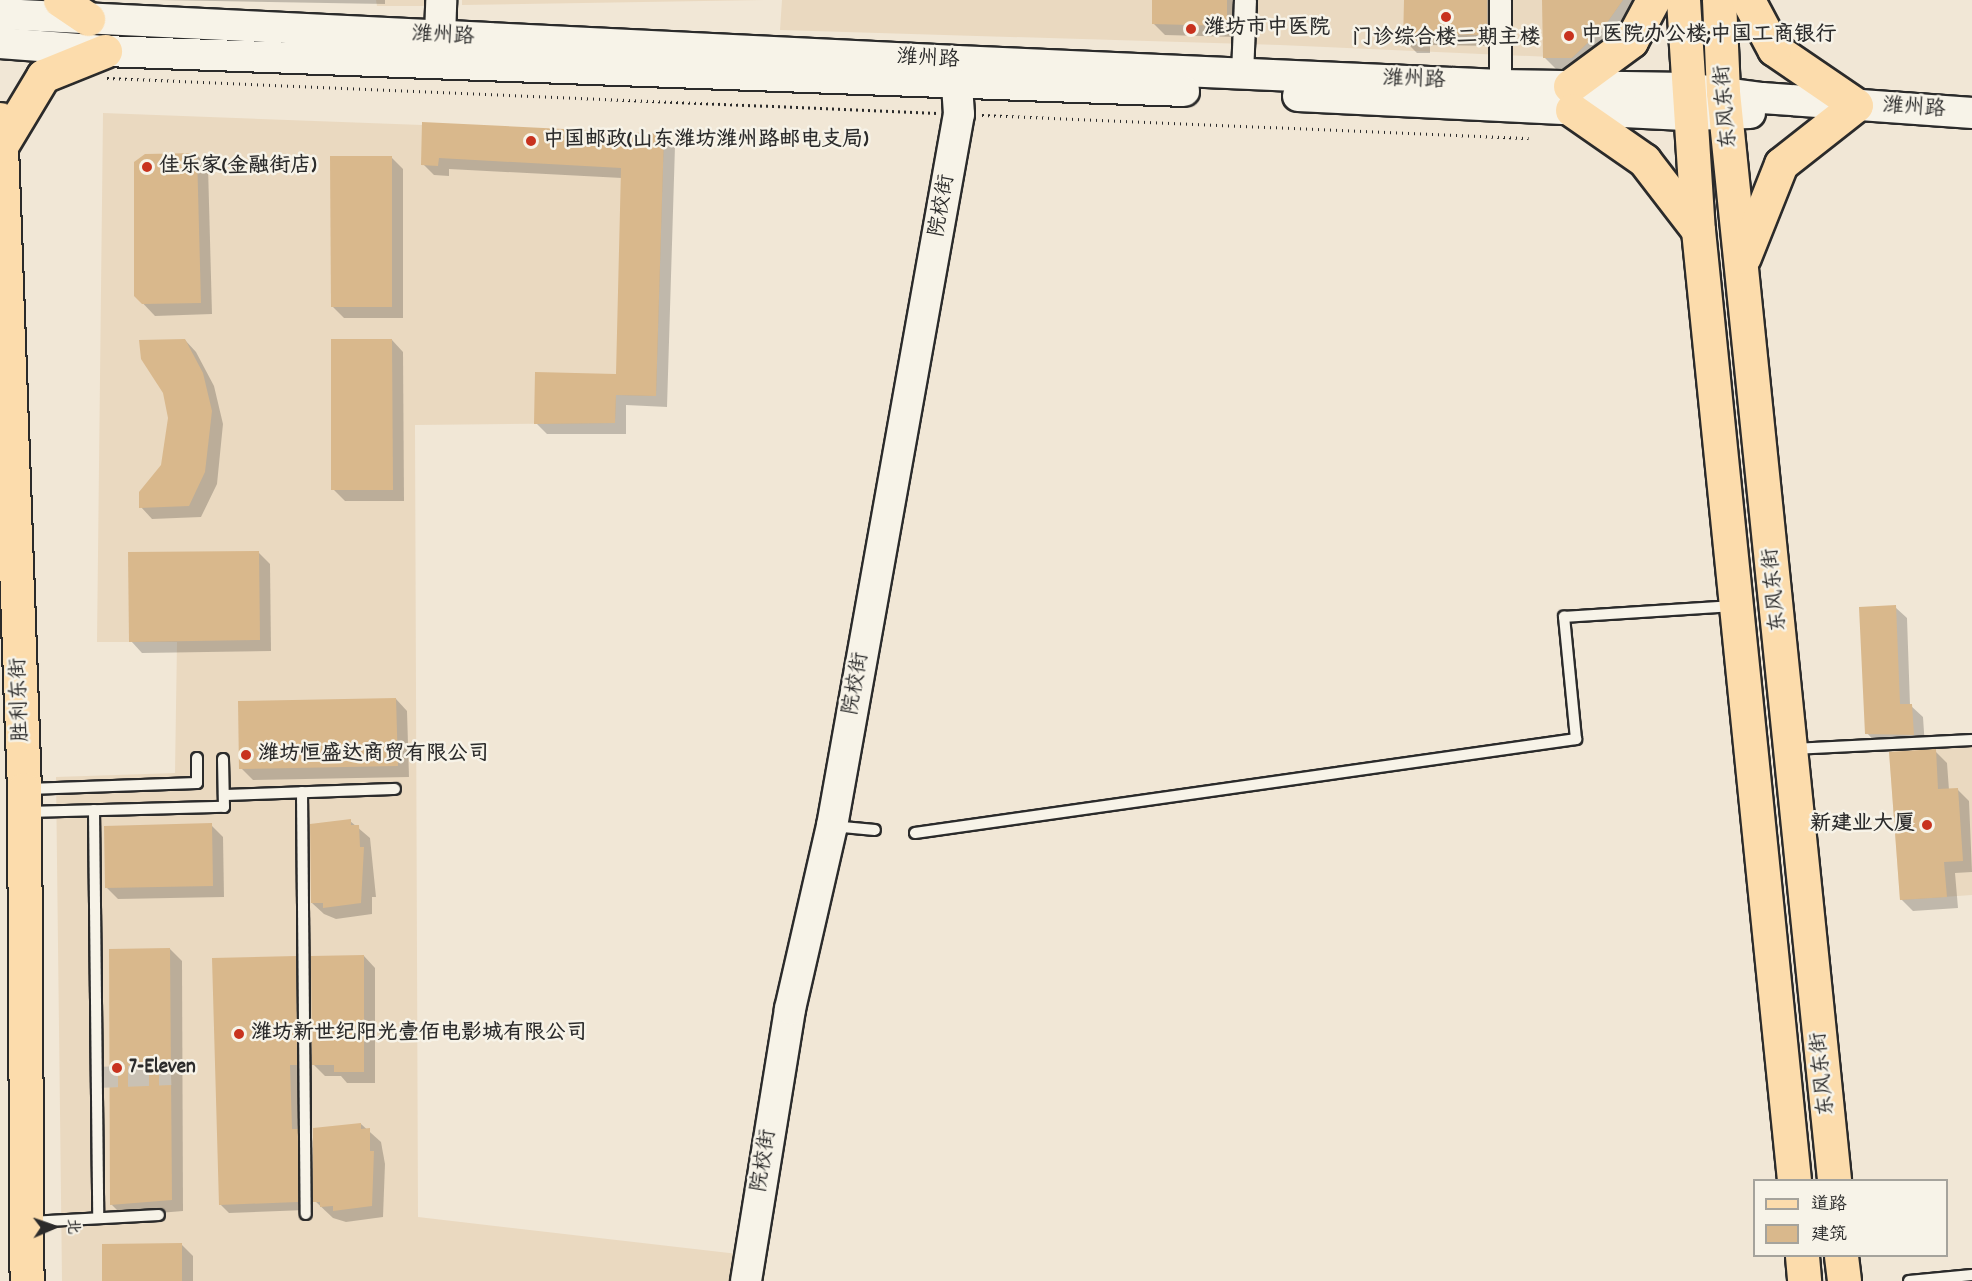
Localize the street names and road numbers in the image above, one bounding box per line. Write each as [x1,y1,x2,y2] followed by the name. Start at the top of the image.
[411,23,475,51] street label: 潍州路
[896,46,960,74] street label: 潍州路
[1711,64,1743,150] street label: 东风东街
[1382,67,1446,95] street label: 潍州路
[1882,94,1946,124] street label: 潍州路
[925,173,961,239] street label: 院校街
[1759,547,1793,633] street label: 东风东街
[839,651,875,717] street label: 院校街
[7,658,35,742] street label: 胜利东街
[1807,1031,1841,1117] street label: 东风东街
[748,1128,782,1194] street label: 院校街

